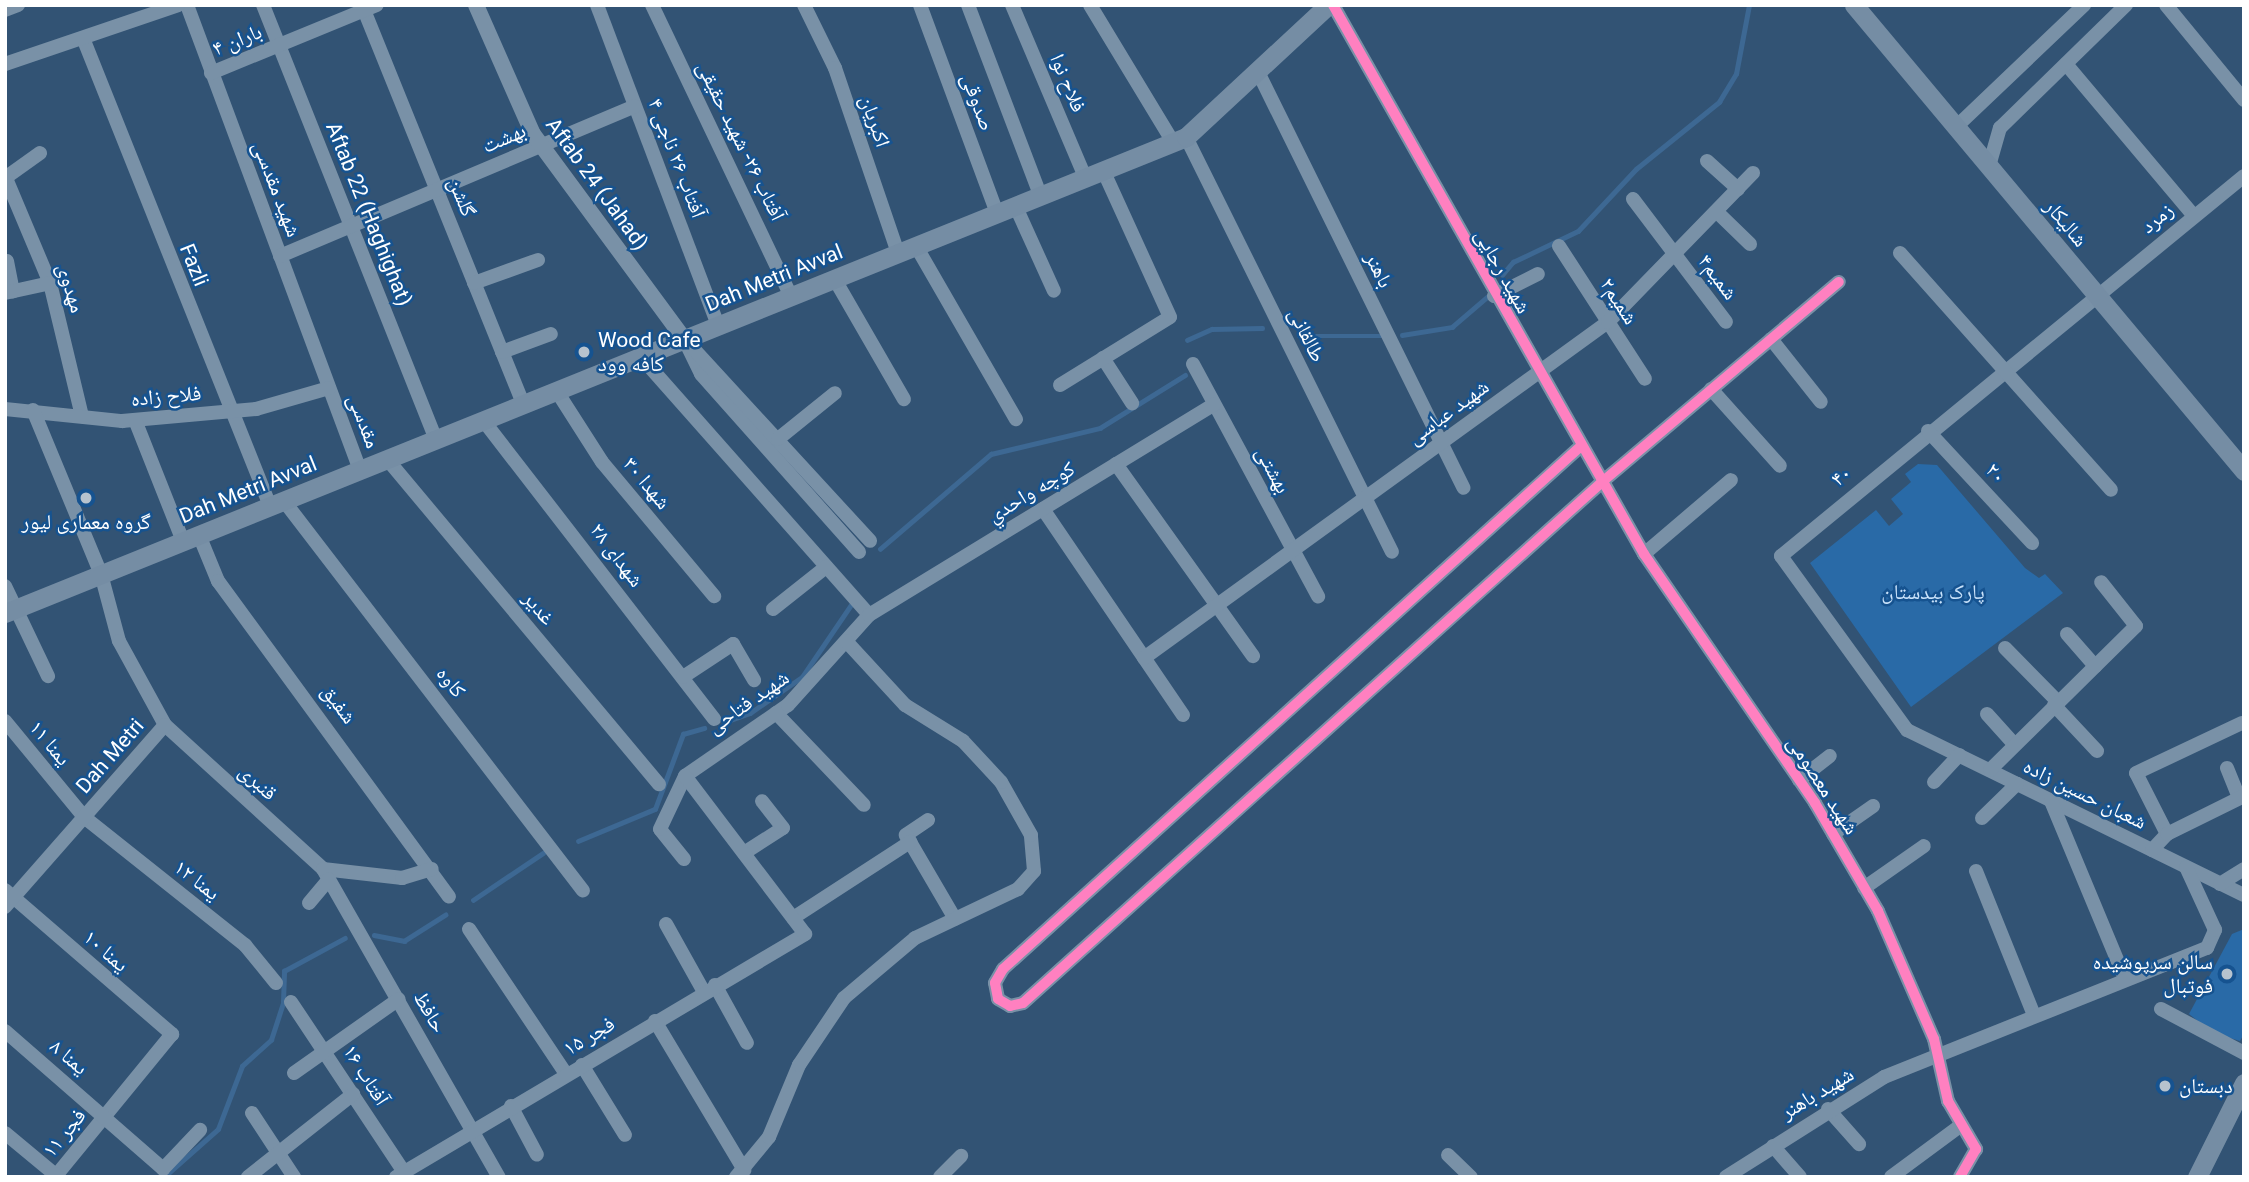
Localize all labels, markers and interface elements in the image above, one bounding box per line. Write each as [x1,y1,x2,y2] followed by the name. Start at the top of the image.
[209,19,265,61] street label: باران ۴
[1045,50,1091,116] street label: فلاح نوا
[692,57,790,225] street label: آفتاب ۲۶- شهید حقیقی
[956,70,1000,134] street label: صدوقی
[854,92,896,150] street label: اکبریان
[643,95,711,221] street label: آفتاب ۲۶ ناجی ۴
[541,113,653,255] street label: Aftab 24 (Jahad)
[321,118,417,310] street label: Aftab 22 (Haghighat)
[478,118,530,158] street label: بهشت
[247,138,307,240] street label: شهید مقدسی
[443,174,481,220] street label: گلشن
[2039,194,2093,252] street label: شالیکار
[2136,197,2178,239] street label: زمرد
[1469,224,1537,318] street label: شهید رجایی
[702,239,846,317] street label: Dah Metri Avval
[174,240,214,290] street label: Fazli
[1360,248,1398,292] street label: باهنر
[1693,249,1743,305] street label: شمیم۴
[52,260,90,316] street label: مهدوی
[1595,273,1643,329] street label: شمیم۲
[1283,304,1331,366] street label: طالقانی
[598,327,701,377] place label: Wood Cafe کافه وود
[576,344,592,360] marker: Wood Cafe کافه وود
[1402,374,1494,450] street label: شهید عباسی
[130,380,202,412] street label: فلاح زاده
[342,390,386,452] street label: مقدسی
[1250,442,1296,498] street label: بهشتی
[176,451,320,529] street label: Dah Metri Avval
[618,452,676,514] street label: شهدا ۳۰
[983,456,1079,528] street label: كوچه واحدي
[1980,458,2012,488] street label: ۲۰
[1826,460,1856,492] street label: ۴۰
[78,490,94,506] marker: گروه معماری لیور
[21,509,151,535] place label: گروه معماری لیور
[585,518,649,592] street label: شهدای ۲۸
[1881,579,1985,605] park label: پارک بیدستان
[518,586,560,630] street label: غدیر
[431,661,471,703] street label: کاوه
[702,665,794,739] street label: شهید فتاحی
[316,679,362,729] street label: شفیق
[71,714,149,798] street label: Dah Metri
[24,715,76,771] street label: یمنا ۱۱
[1782,731,1864,839] street label: شهید معصومی
[2019,753,2151,835] street label: شعبان حسین زاده
[234,758,282,806] street label: قنبری
[169,854,225,906] street label: یمنا ۱۲
[78,925,134,977] street label: یمنا ۱۰
[2093,949,2213,999] place label: سالن سرپوشیده فوتبال
[2219,966,2235,982] marker: سالن سرپوشیده فوتبال
[408,987,452,1037] street label: حافظ
[559,1011,619,1061] street label: فجر ۱۵
[45,1034,93,1080] street label: یمنا ۸
[338,1040,394,1110] street label: آفتاب ۱۶
[1776,1061,1858,1125] street label: شهید باهنر
[2179,1073,2233,1099] place label: دبستان
[2157,1078,2173,1094] marker: دبستان
[37,1104,91,1162] street label: فجر ۱۱

